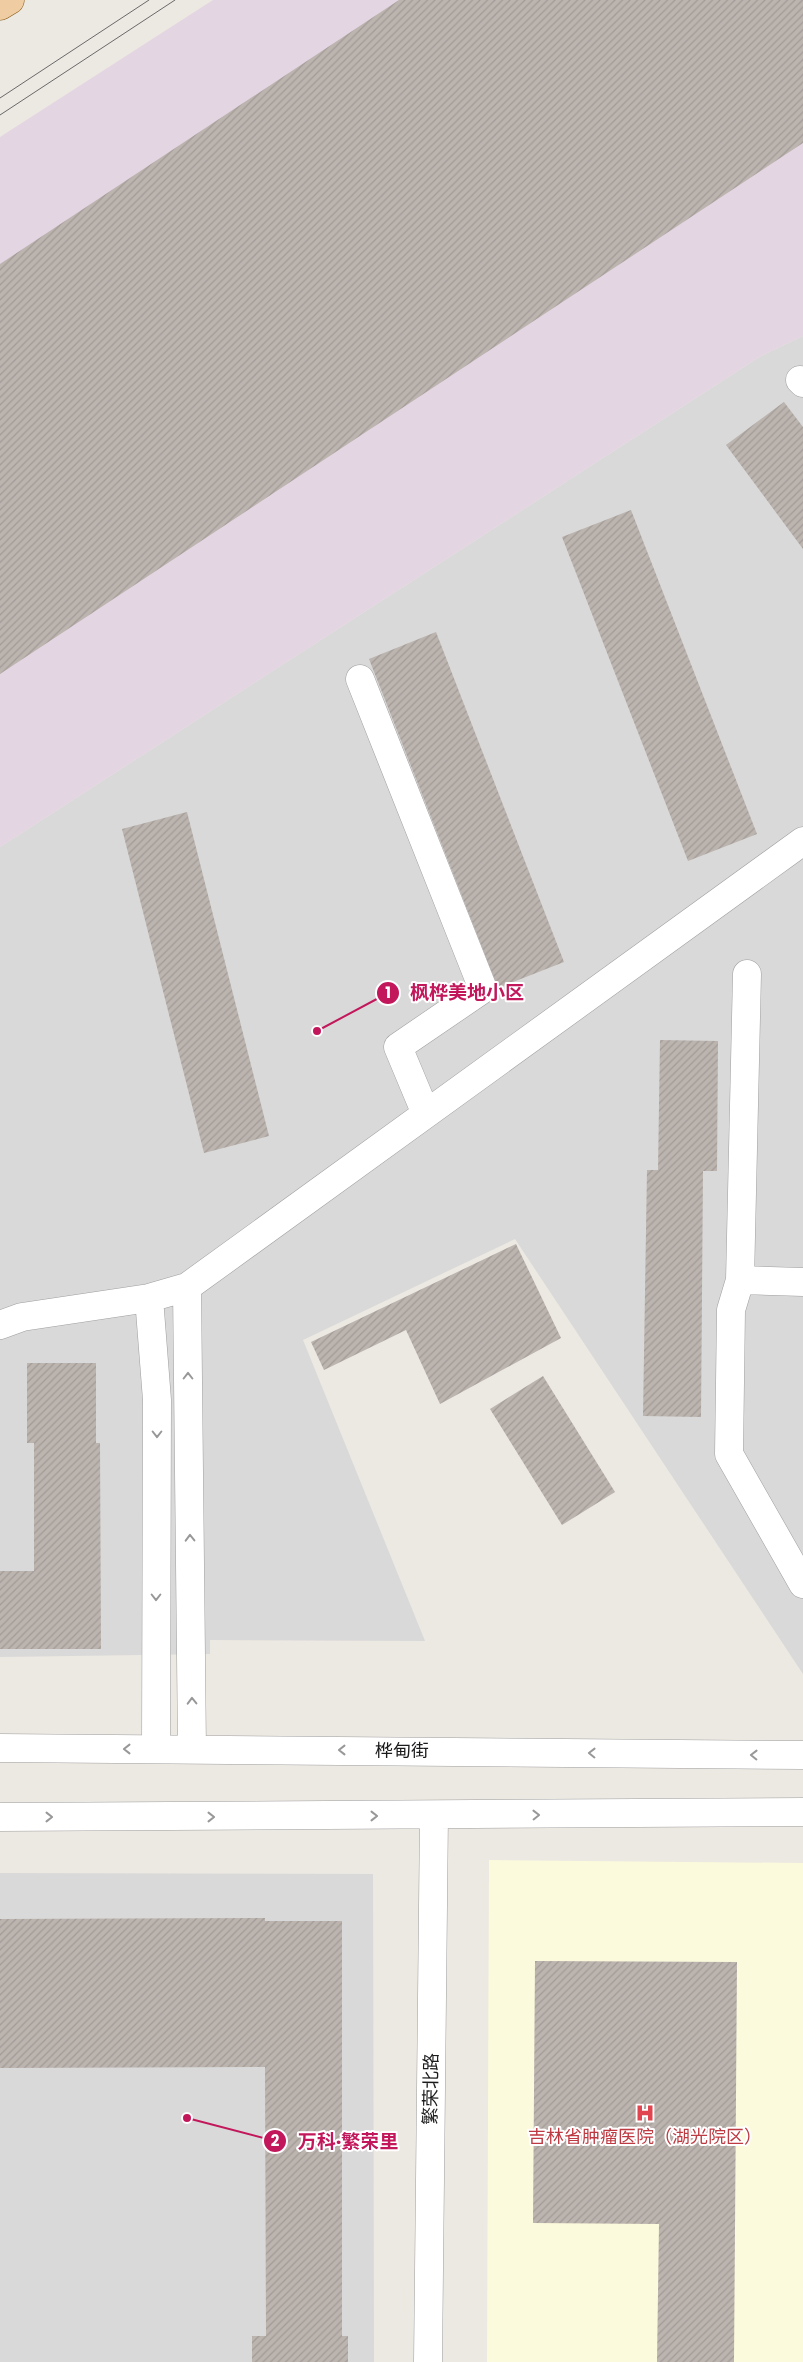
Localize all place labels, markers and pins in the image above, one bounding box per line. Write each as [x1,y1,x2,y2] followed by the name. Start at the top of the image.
[375,976,534,1010] callout: 枫桦美地小区
[634,2102,656,2124] hospital icon: 吉林省肿瘤医院（湖光院区）
[263,2124,408,2158] callout: 万科·繁荣里
[528,2124,762,2149] place label: 吉林省肿瘤医院（湖光院区）

